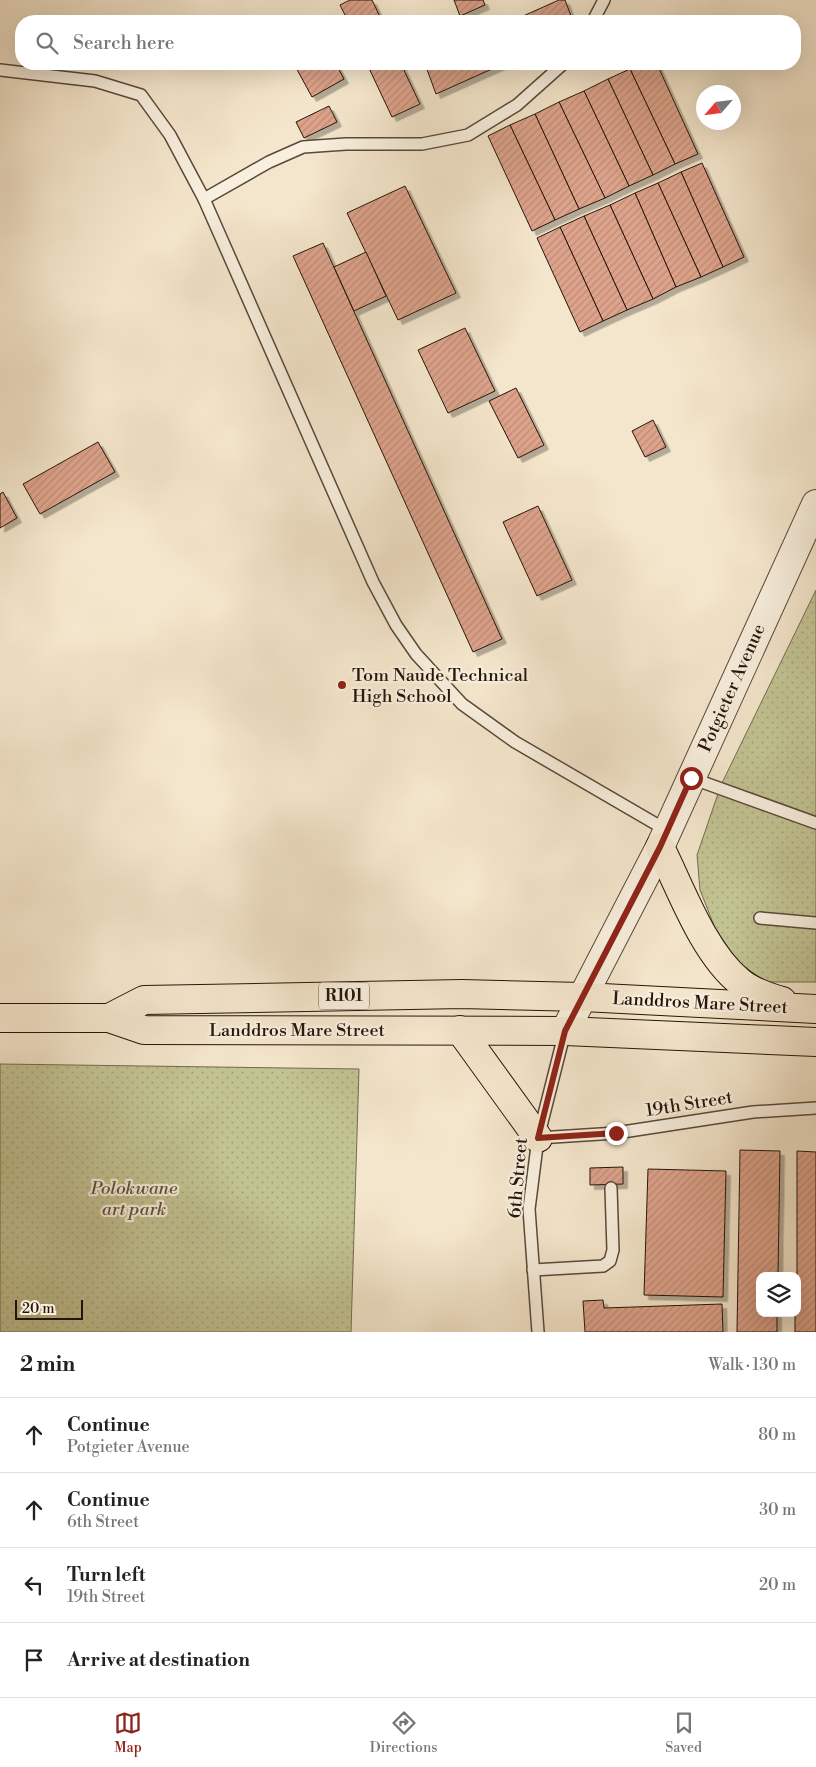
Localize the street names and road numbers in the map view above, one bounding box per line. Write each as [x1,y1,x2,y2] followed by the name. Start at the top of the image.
[693,620,771,756] street label: Potgieter Avenue
[319,982,369,1009] road number: R101
[612,987,789,1019] street label: Landdros Mare Street
[209,1019,386,1042] street label: Landdros Mare Street
[644,1086,735,1122] street label: 19th Street
[503,1136,533,1219] street label: 6th Street

